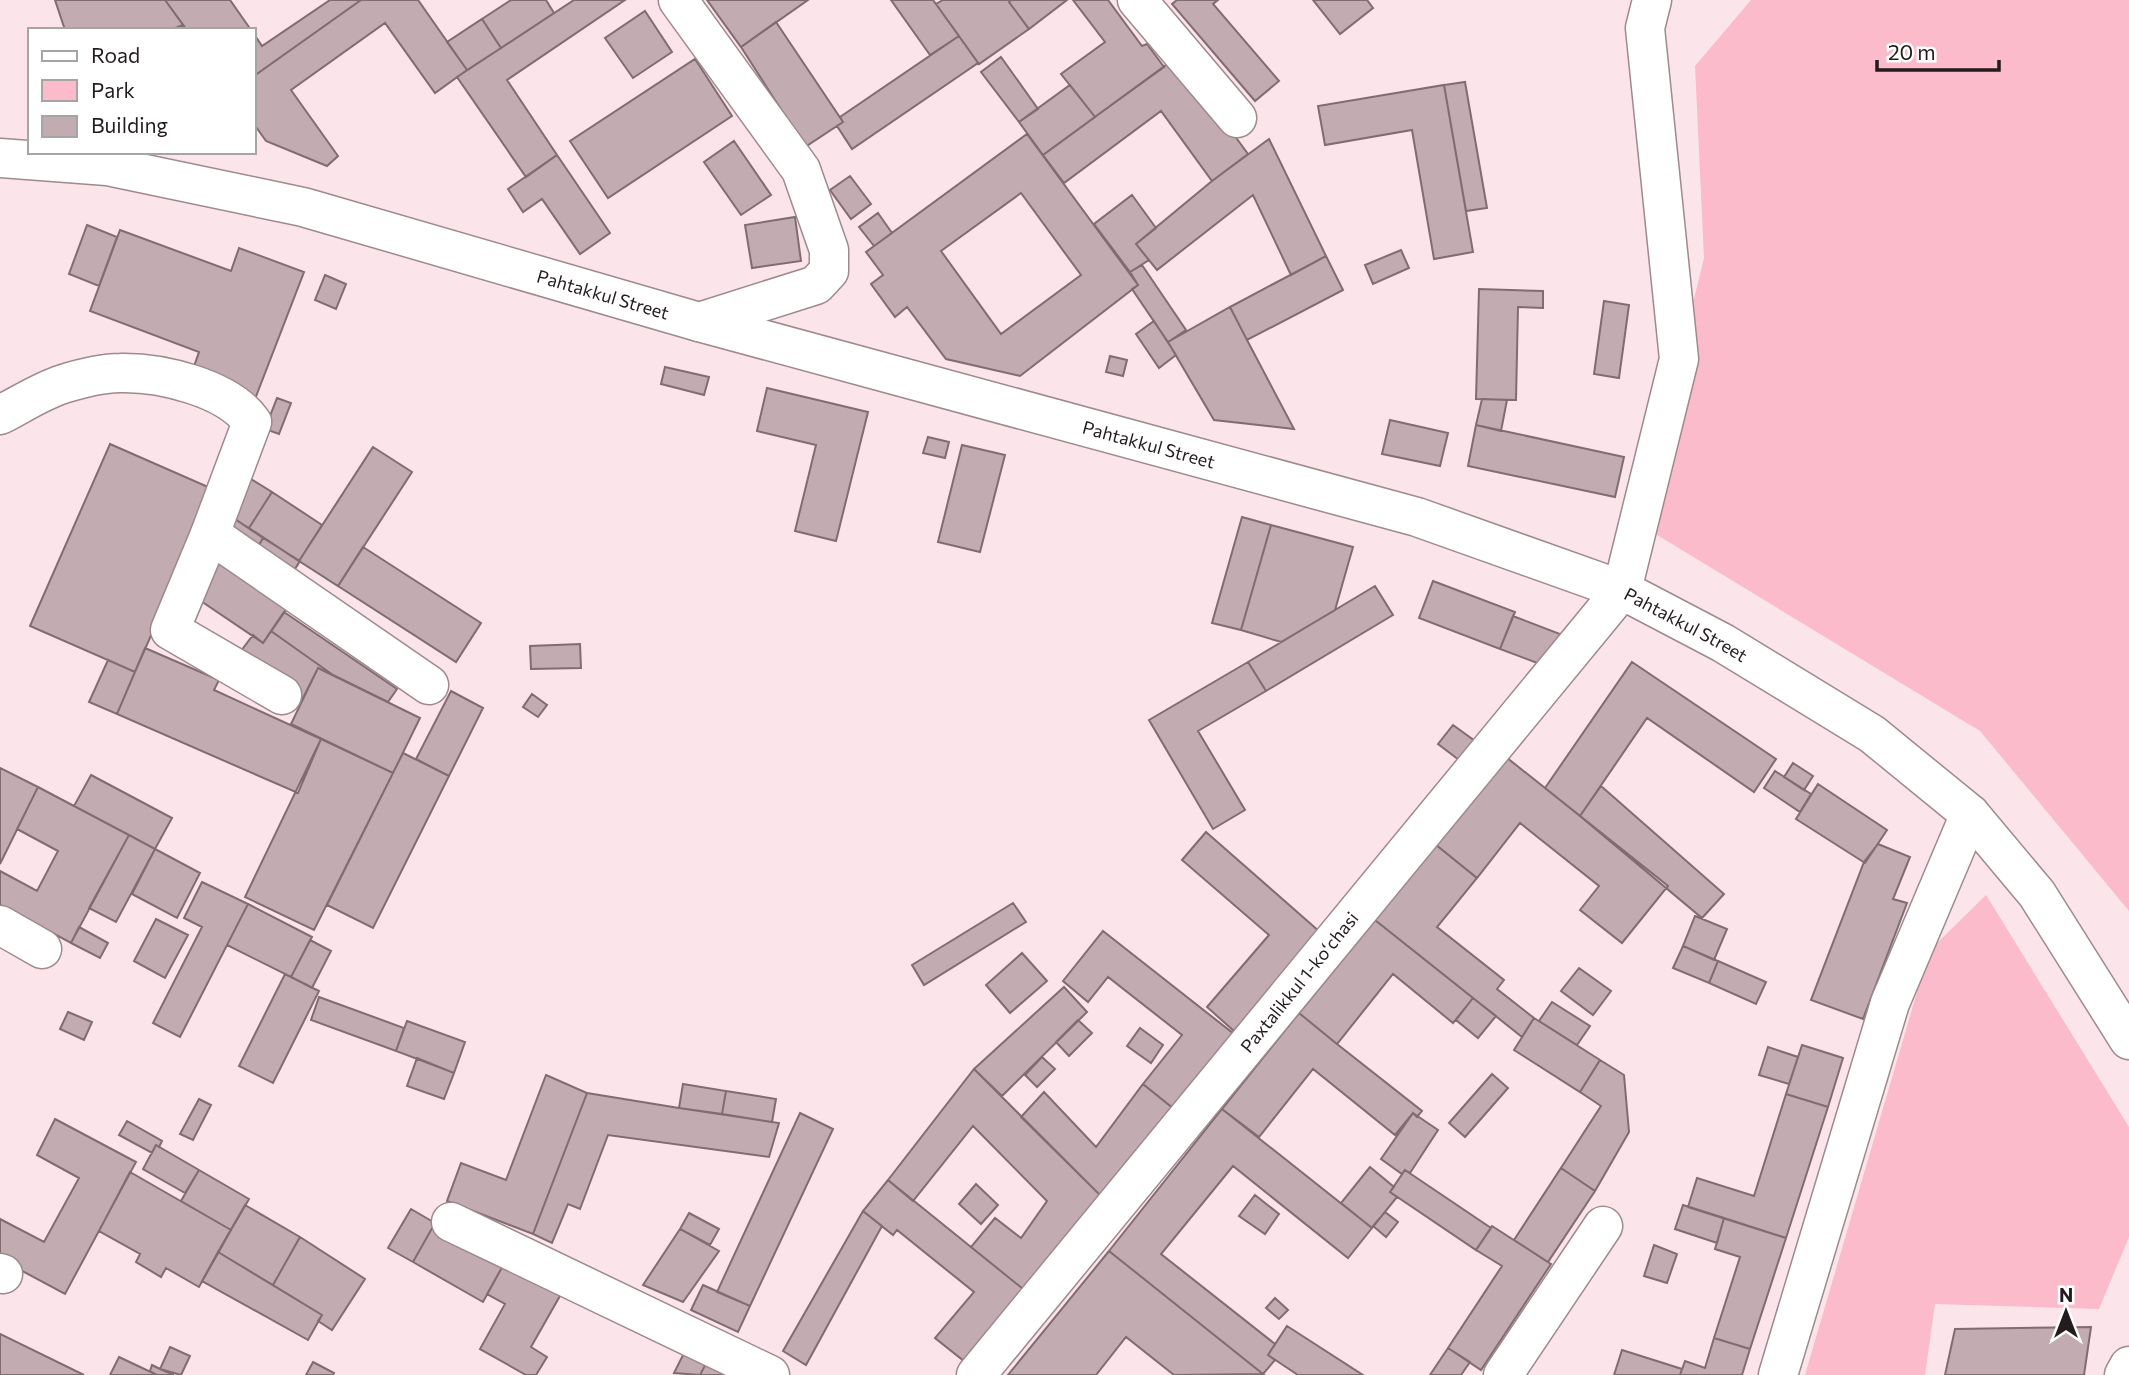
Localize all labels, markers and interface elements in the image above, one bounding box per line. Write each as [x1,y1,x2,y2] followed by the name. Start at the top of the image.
[28,28,256,154] legend
[1877,28,2000,72] scale bar
[1888,39,1936,64] text: 20 m
[91,42,140,67] text: Road
[91,77,135,102] text: Park
[91,112,168,137] text: Building
[534,265,672,324] street label: Pahtakkul Street
[1080,416,1218,473] street label: Pahtakkul Street
[1621,582,1751,666] street label: Pahtakkul Street
[1235,907,1363,1057] street label: Paxtalikkul 1-koʻchasi
[2031,1277,2101,1347] north arrow
[2059,1283,2073,1306] text: N

